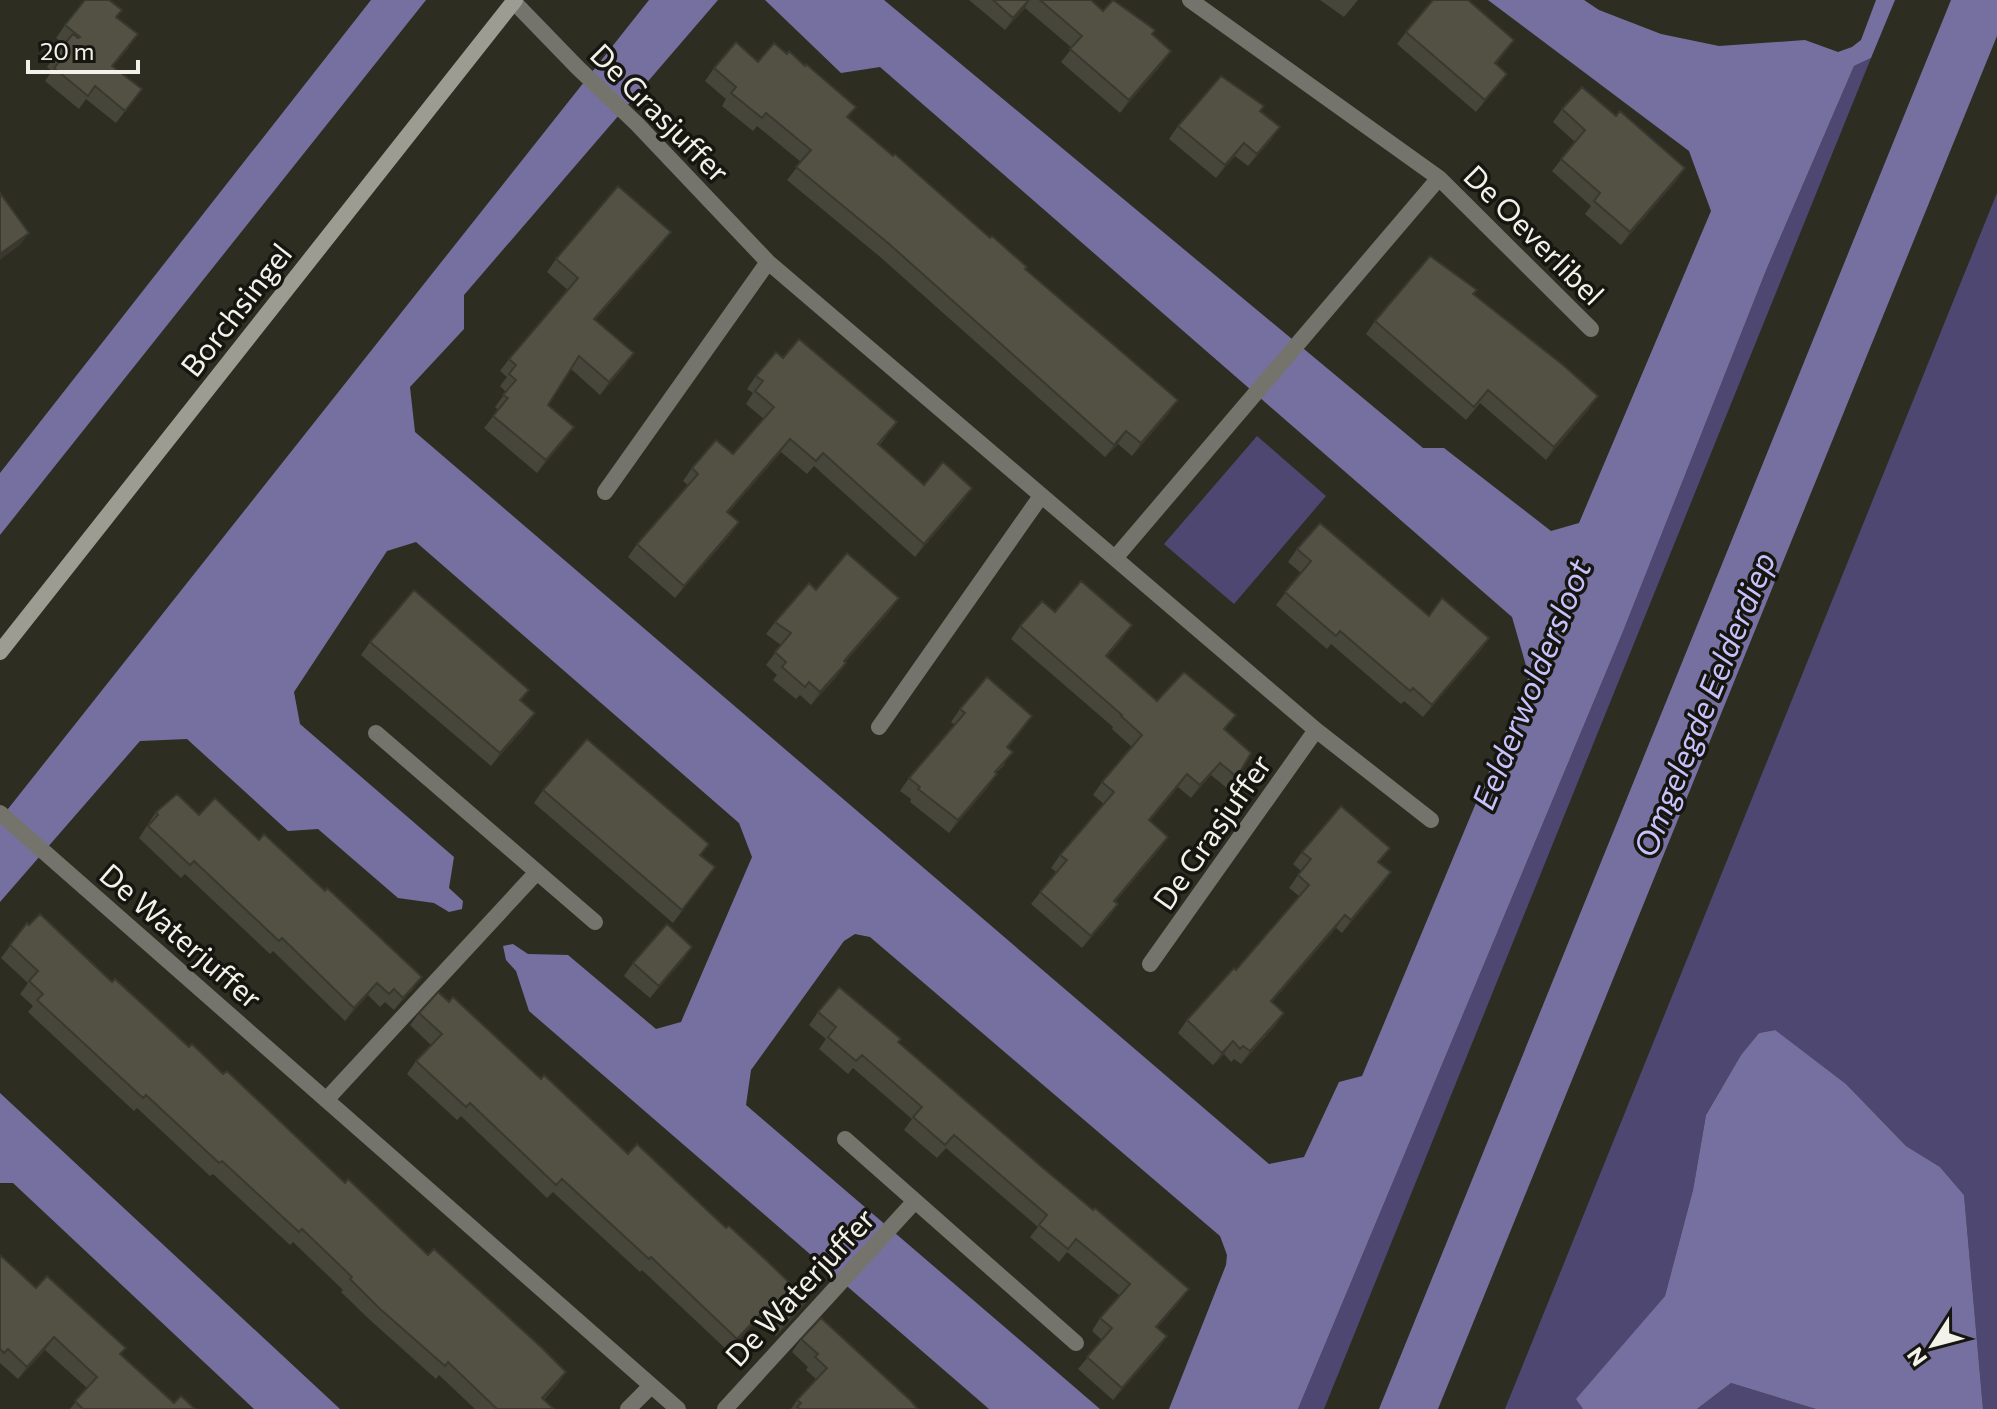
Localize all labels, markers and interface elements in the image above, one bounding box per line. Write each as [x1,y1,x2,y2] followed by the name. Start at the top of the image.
[28,24,138,74] scale bar
[584,35,738,189] street label: De Grasjuffer
[40,36,94,65] text: 20 m
[1457,156,1613,312] street label: De Oeverlibel
[172,235,298,383] street label: Borchsingel
[1623,546,1783,862] water label: Omgelegde Eelderdiep
[1462,552,1599,815] water label: Eelderwoldersloot
[1144,746,1278,916] street label: De Grasjuffer
[93,855,271,1015] street label: De Waterjuffer
[716,1199,882,1373] street label: De Waterjuffer
[1893,1305,1973,1385] north arrow
[1901,1342,1932,1372] text: N

